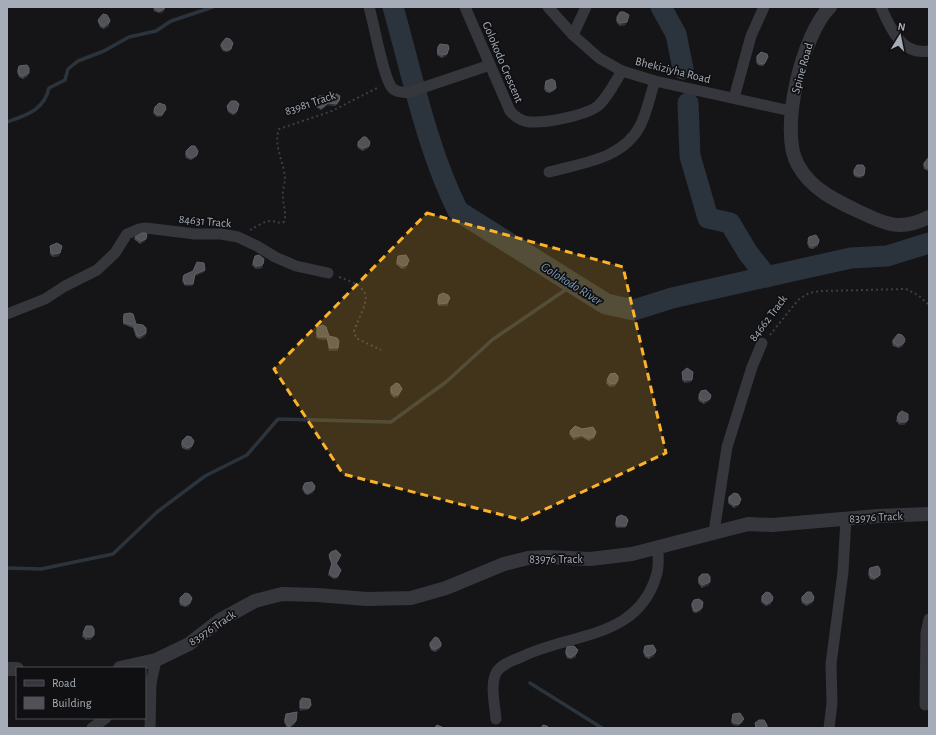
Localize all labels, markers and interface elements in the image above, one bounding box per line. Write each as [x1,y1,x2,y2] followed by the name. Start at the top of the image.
[880,16,920,56] north arrow
[480,20,526,105] street label: Golokodo Crescent
[897,21,906,33] text: N
[789,41,815,95] street label: Spine Road
[634,55,712,86] street label: Bhekiziyha Road
[283,89,337,117] street label: 83981 Track
[178,213,232,229] street label: 84631 Track
[538,260,605,309] water label: Golokodo River
[747,292,790,343] street label: 84662 Track
[849,510,903,524] street label: 83976 Track
[529,553,583,565] street label: 83976 Track
[187,608,238,648] street label: 83976 Track
[16,667,146,719] legend
[52,677,76,689] text: Road
[52,697,92,709] text: Building

